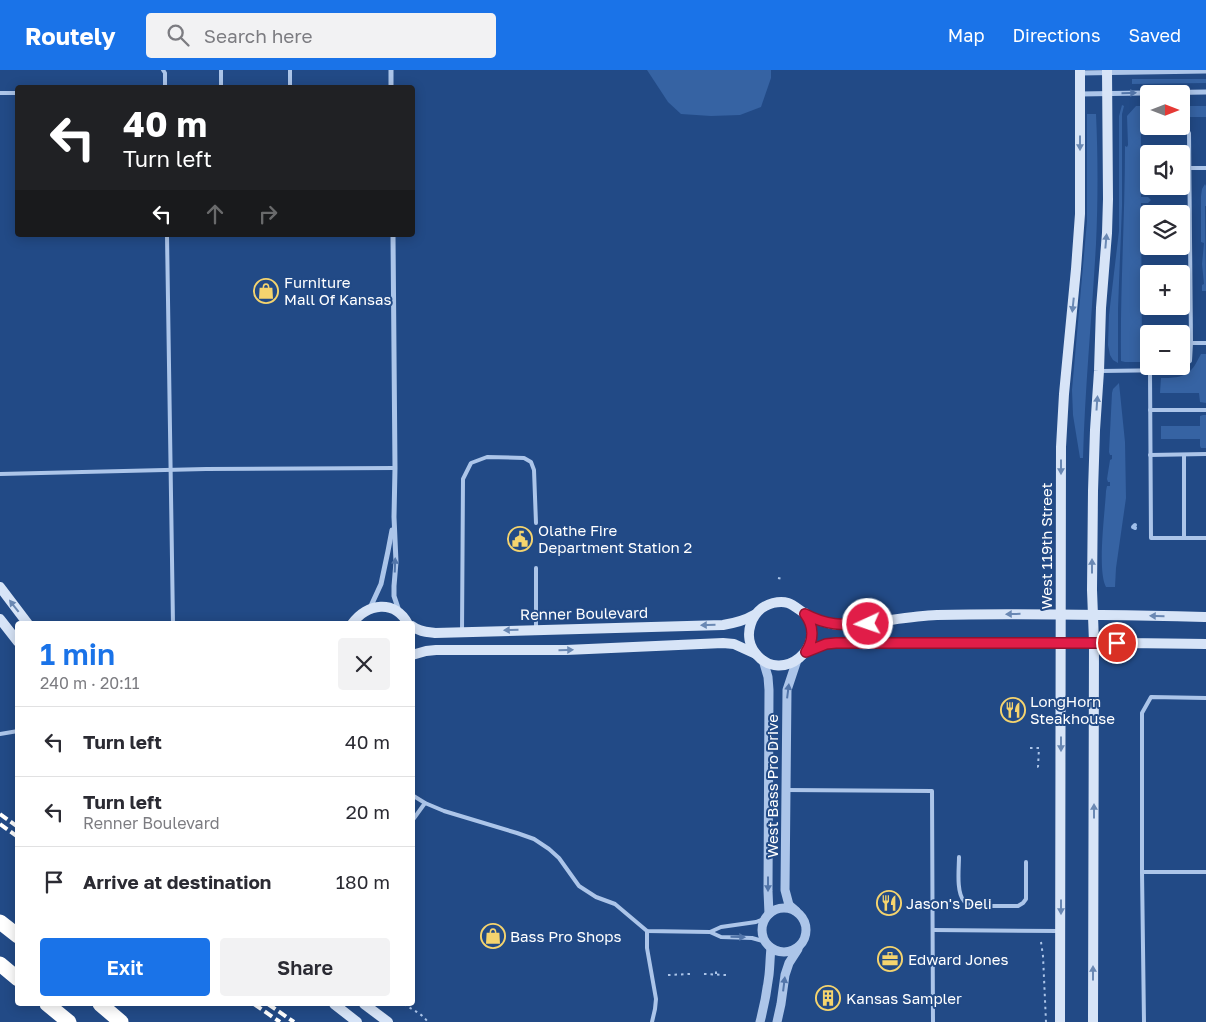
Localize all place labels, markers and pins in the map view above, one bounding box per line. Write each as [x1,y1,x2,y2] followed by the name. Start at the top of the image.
[284,273,391,308] place label: Furniture Mall Of Kansas
[253,278,279,304] shop icon: Furniture Mall Of Kansas
[538,521,692,556] place label: Olathe Fire Department Station 2
[507,526,533,552] public building icon: Olathe Fire Department Station 2
[1096,622,1138,664] pin
[1030,692,1115,727] place label: LongHorn Steakhouse
[1000,697,1026,723] restaurant icon: LongHorn Steakhouse
[876,890,902,916] restaurant icon: Jason's Deli
[906,894,992,912] place label: Jason's Deli
[480,923,506,949] shop icon: Bass Pro Shops
[510,927,622,945] place label: Bass Pro Shops
[877,946,903,972] office icon: Edward Jones
[908,950,1008,968] place label: Edward Jones
[815,985,841,1011] building icon: Kansas Sampler
[846,989,962,1007] place label: Kansas Sampler

